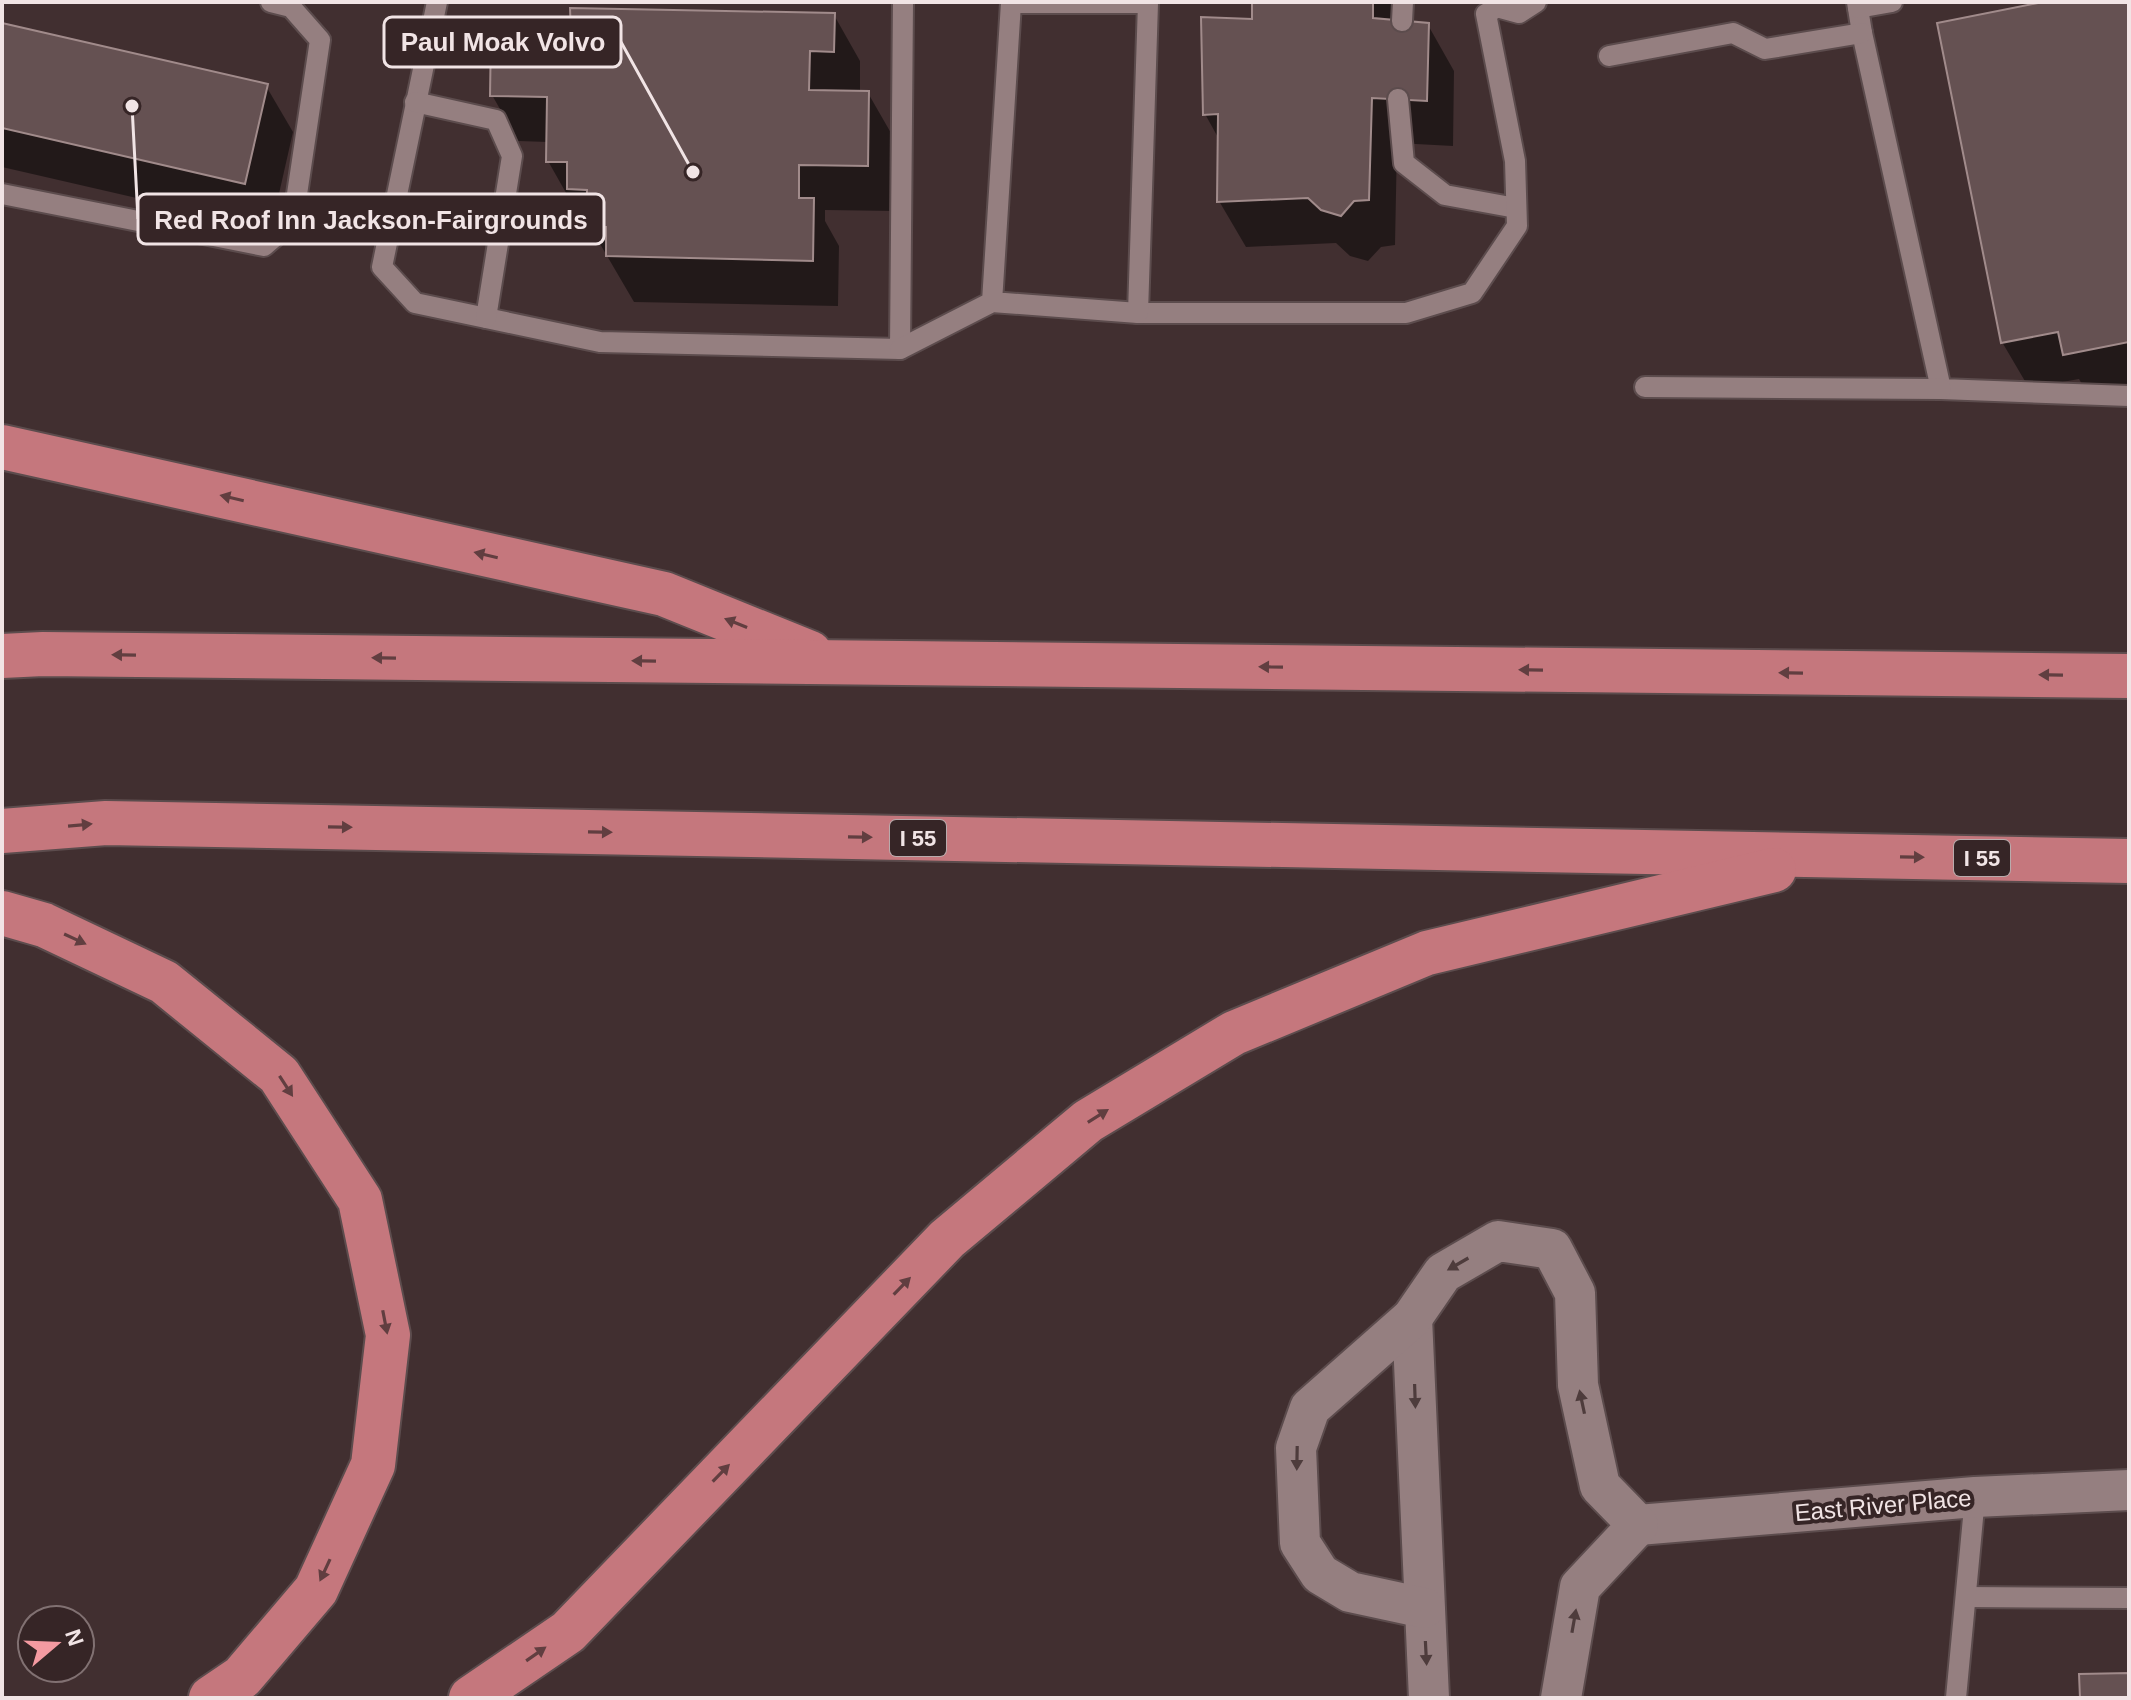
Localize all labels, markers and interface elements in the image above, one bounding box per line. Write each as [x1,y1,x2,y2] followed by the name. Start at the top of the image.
[384,17,621,67] callout: Paul Moak Volvo
[401,27,605,57] text: Paul Moak Volvo
[138,194,604,244] callout: Red Roof Inn Jackson-Fairgrounds
[154,205,588,235] text: Red Roof Inn Jackson-Fairgrounds
[219,491,244,504] one-way arrow
[473,548,498,561] one-way arrow
[724,616,748,629] one-way arrow
[111,649,136,661] one-way arrow
[371,652,396,664] one-way arrow
[631,654,656,667] one-way arrow
[1258,661,1283,673] one-way arrow
[1518,664,1543,676] one-way arrow
[1778,666,1803,679] one-way arrow
[2038,669,2063,681] one-way arrow
[68,818,93,831] one-way arrow
[890,820,946,856] road number: I 55
[328,821,353,834] one-way arrow
[588,826,613,838] one-way arrow
[848,831,873,843] one-way arrow
[1954,840,2010,876] road number: I 55
[1900,850,1925,863] one-way arrow
[63,932,87,946] one-way arrow
[279,1075,293,1097] one-way arrow
[1087,1109,1109,1123] one-way arrow
[1447,1257,1469,1271] one-way arrow
[892,1277,911,1296] one-way arrow
[379,1310,392,1335] one-way arrow
[1409,1384,1422,1409] one-way arrow
[1575,1389,1588,1414] one-way arrow
[1291,1446,1303,1471] one-way arrow
[712,1464,730,1483] one-way arrow
[1793,1484,1973,1526] street label: East River Place
[318,1559,332,1582] one-way arrow
[16,1604,96,1684] north arrow
[1568,1608,1581,1633] one-way arrow
[60,1626,89,1649] text: N
[1420,1641,1433,1666] one-way arrow
[525,1647,546,1662] one-way arrow

